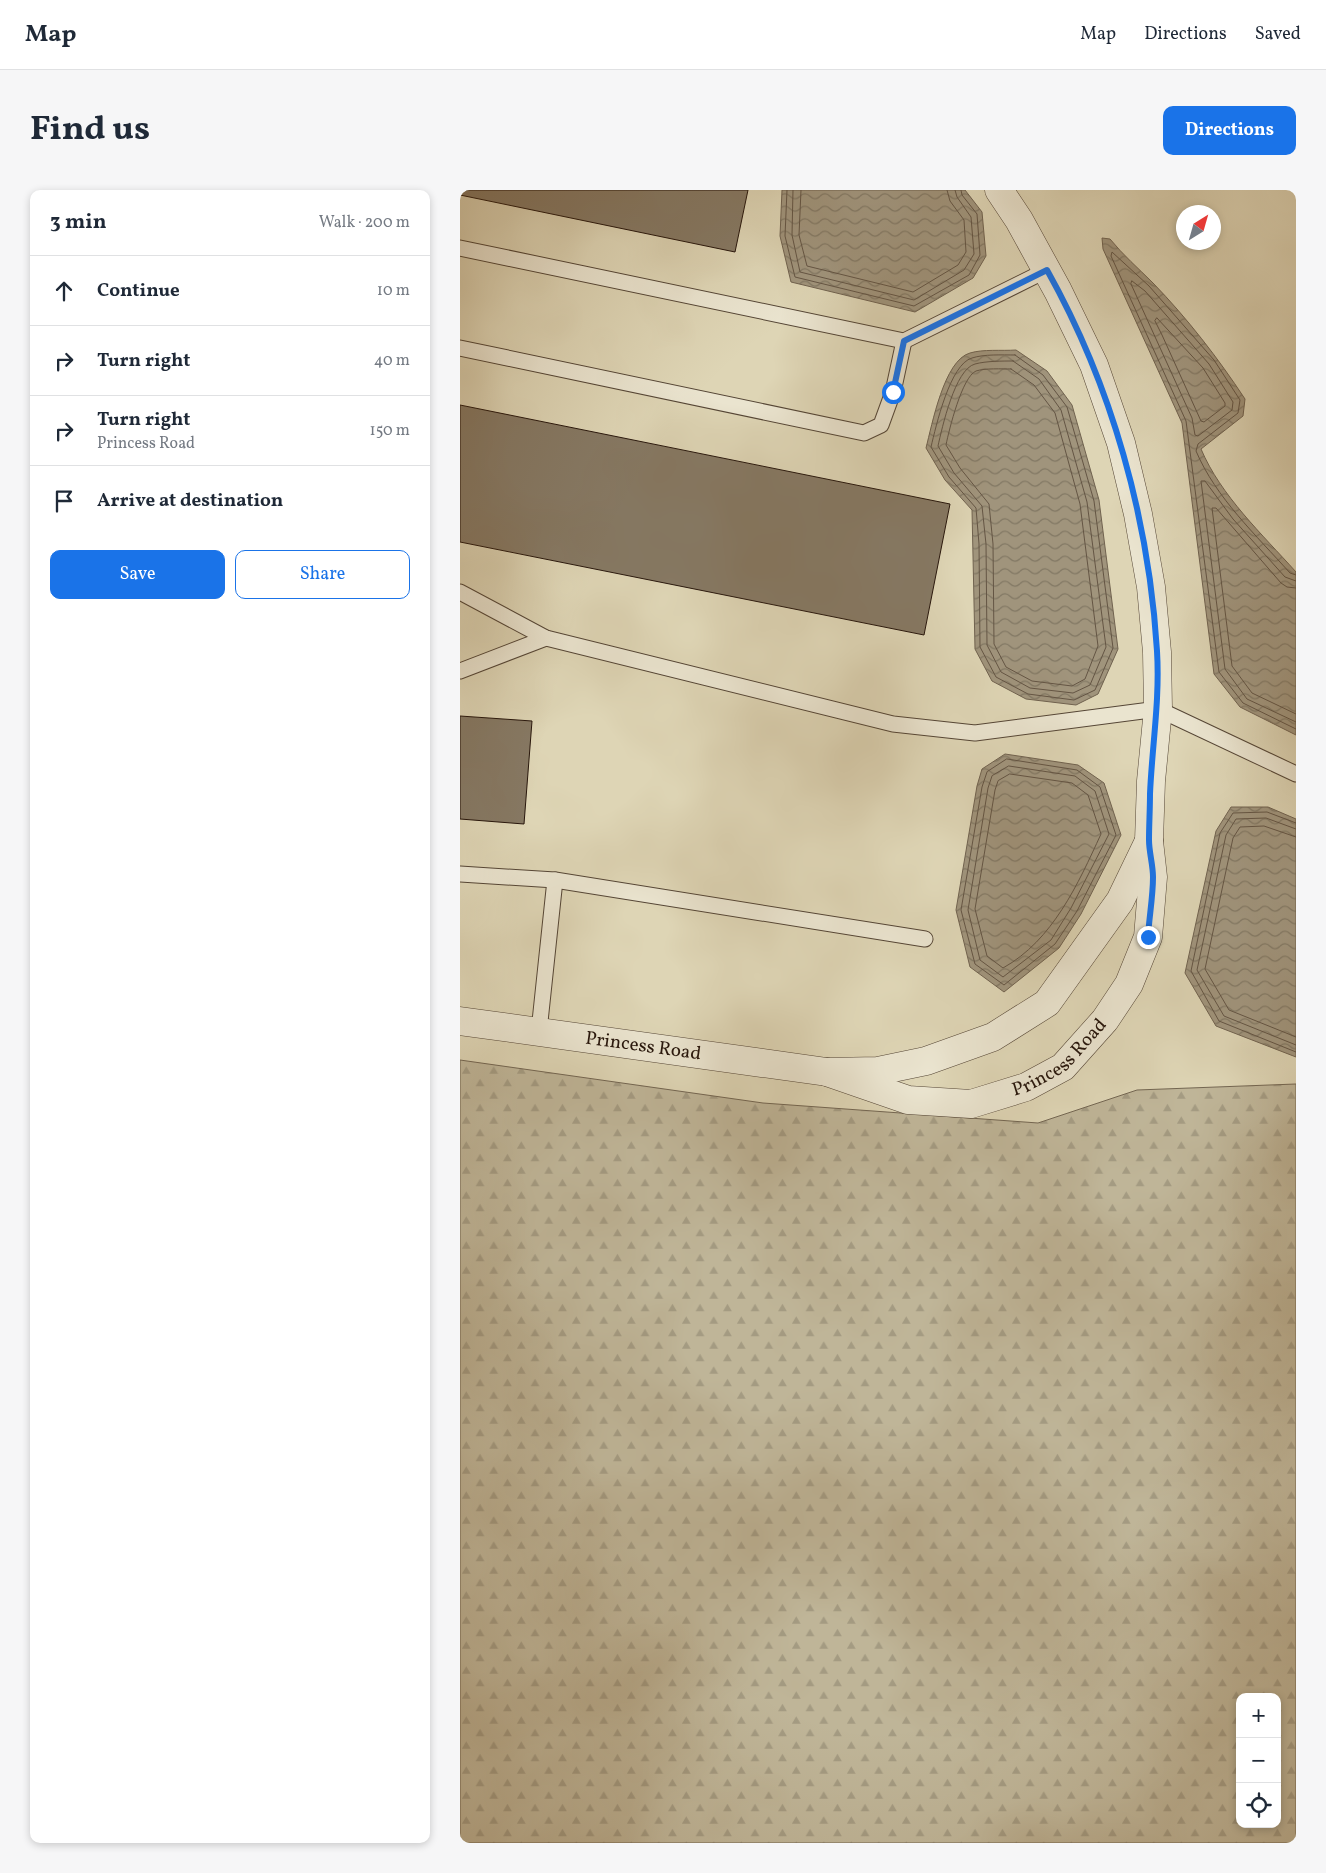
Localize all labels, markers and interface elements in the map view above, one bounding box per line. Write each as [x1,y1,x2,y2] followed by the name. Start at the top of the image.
[25,18,76,52] text: Map
[1080,22,1116,47] text: Map
[1144,22,1227,47] text: Directions
[1255,22,1301,47] text: Saved
[30,106,150,154] text: Find us
[1163,106,1296,155] button: Directions
[1176,205,1221,250] north arrow
[50,208,106,237] text: 3 min
[319,212,410,234] text: Walk · 200 m
[50,277,78,305] icon: ahead
[97,278,180,304] text: Continue
[377,280,410,302] text: 10 m
[50,347,78,375] icon: right
[97,348,190,374] text: Turn right
[374,350,410,372] text: 40 m
[882,381,905,404] route start
[97,407,190,433] text: Turn right
[50,417,78,445] icon: right
[369,420,410,442] text: 150 m
[97,433,195,455] text: Princess Road
[50,487,78,515] icon: arrive
[97,488,283,514] text: Arrive at destination
[50,550,225,599] button: Save
[235,550,410,599] button: Share
[1137,926,1160,949] route end
[1009,1013,1113,1103] street label: Princess Road
[584,1026,703,1067] street label: Princess Road
[1236,1693,1281,1828] map controls
[1236,1693,1281,1738] button: +
[1236,1738,1281,1783] button: −
[1236,1783,1281,1828] button: locate

